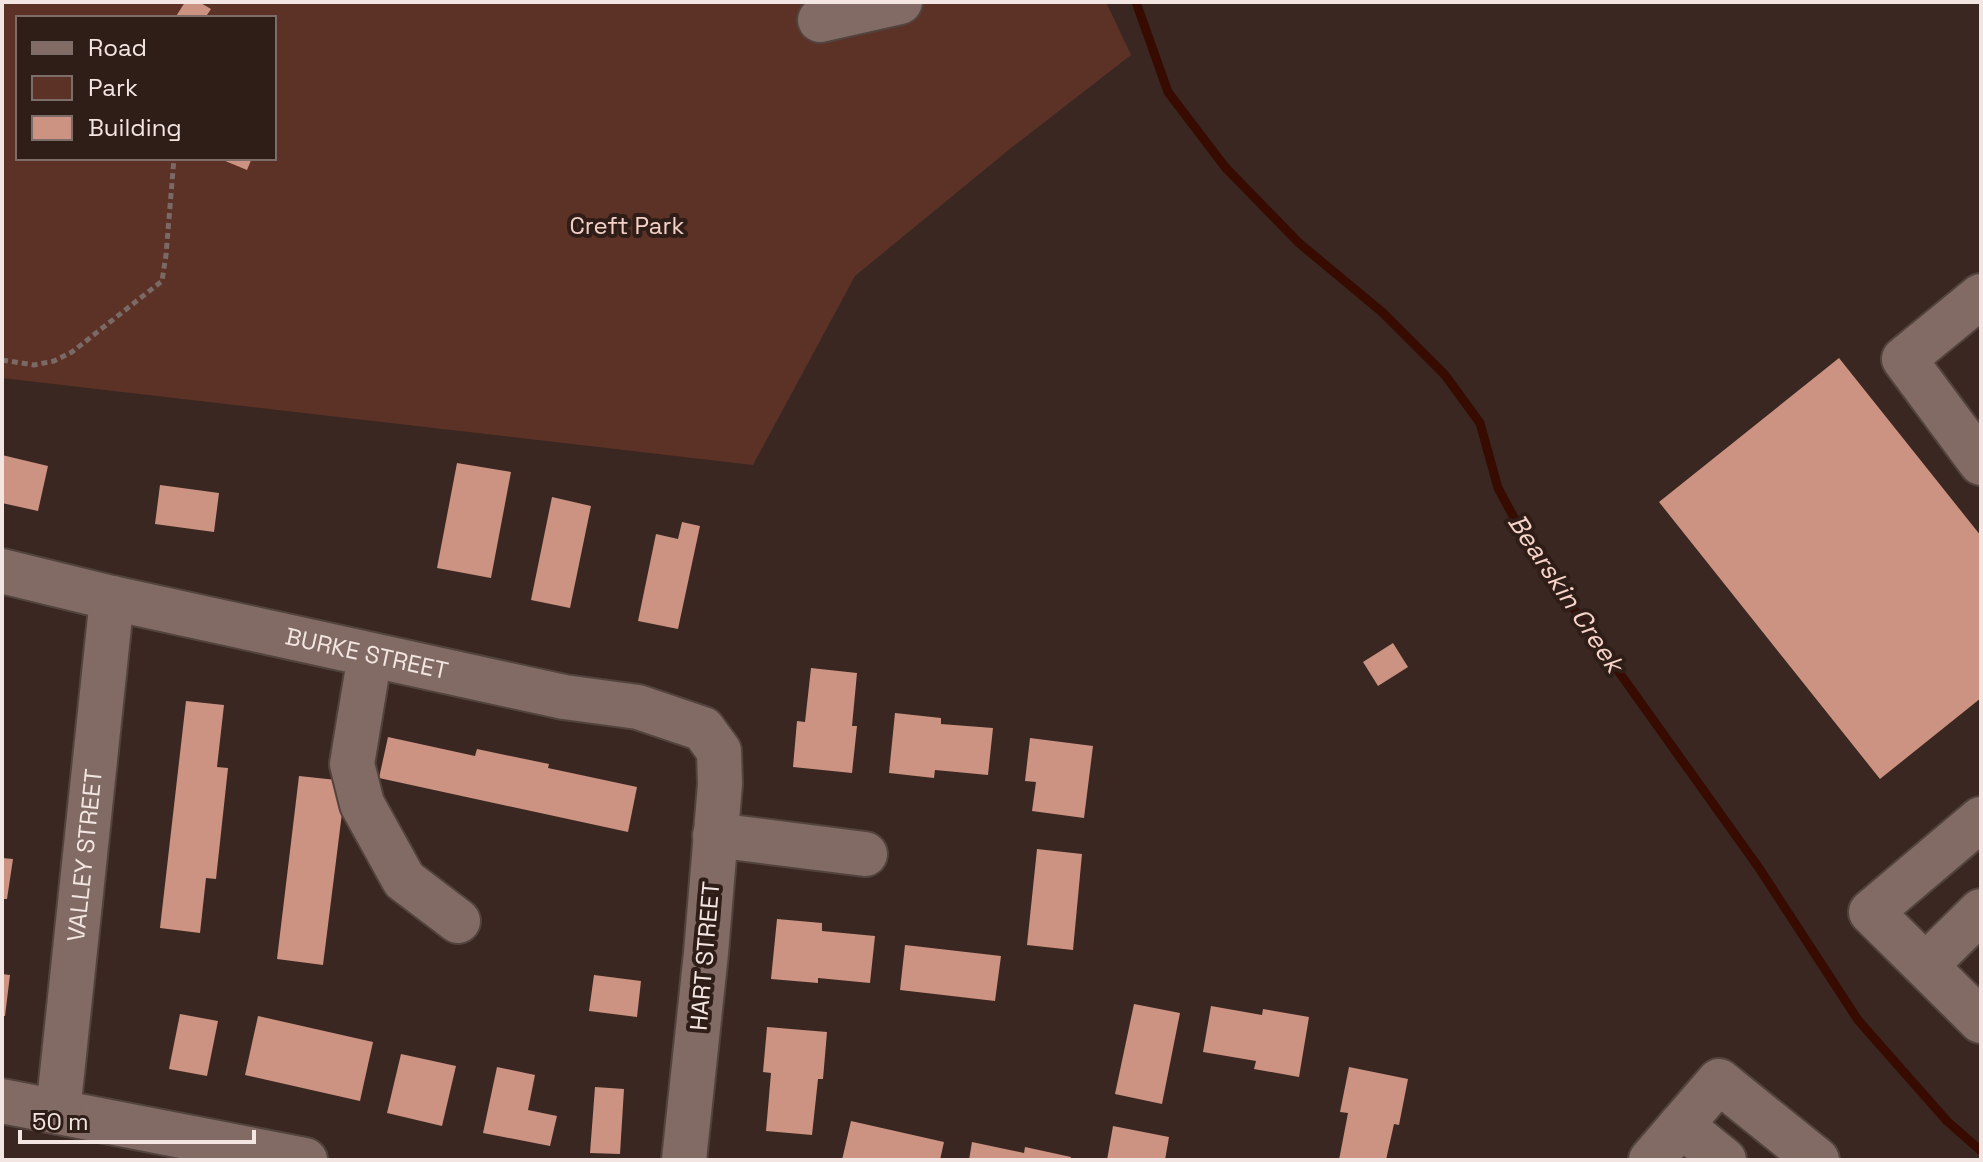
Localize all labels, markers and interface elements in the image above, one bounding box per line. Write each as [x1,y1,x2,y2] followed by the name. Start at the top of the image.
[16,16,276,160] legend
[88,32,147,63] text: Road
[88,72,138,103] text: Park
[88,112,182,143] text: Building
[569,210,685,241] park label: Creft Park
[1500,507,1633,681] water label: Bearskin Creek
[283,620,451,686] street label: BURKE STREET
[60,768,109,943] street label: VALLEY STREET
[683,880,726,1032] street label: HART STREET
[20,1094,254,1144] scale bar
[32,1106,89,1137] text: 50 m

